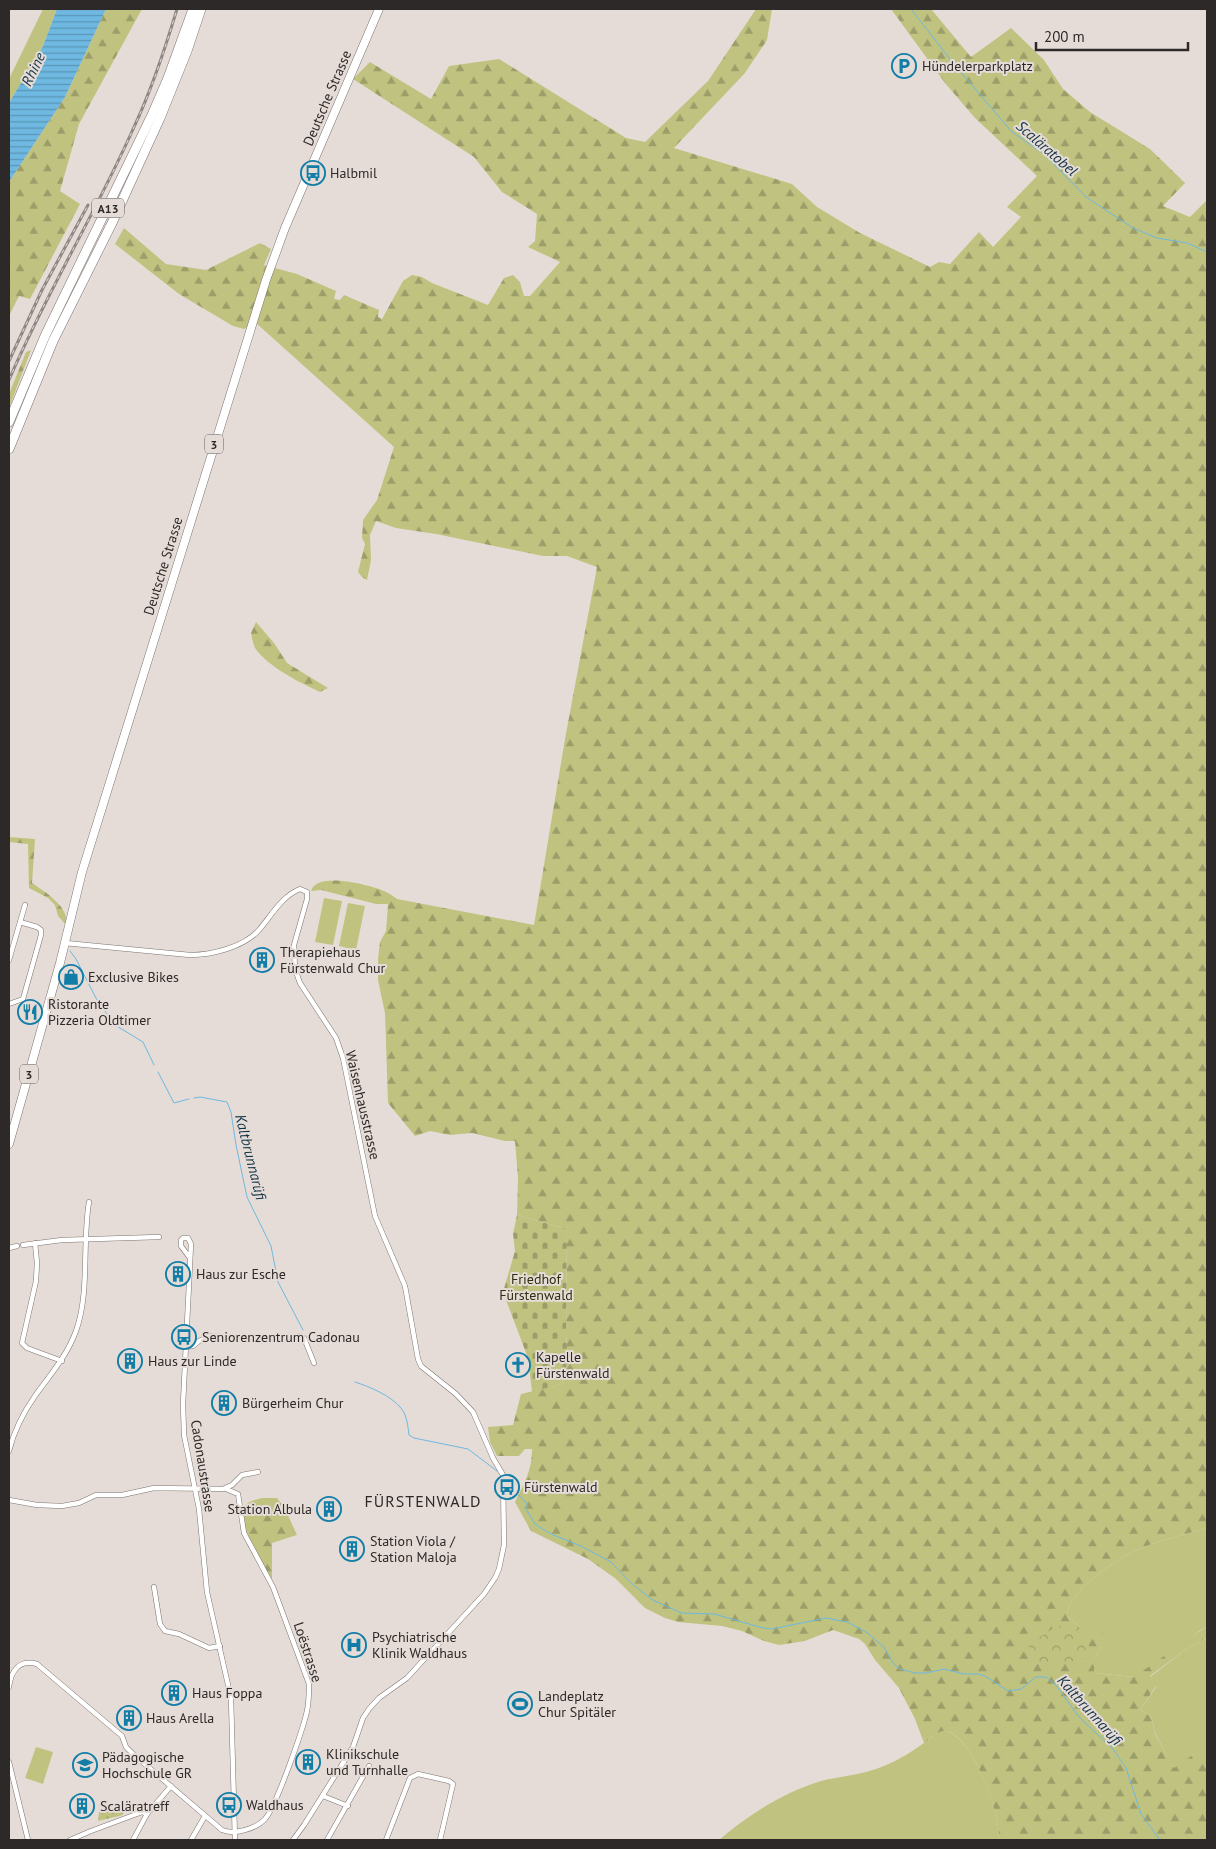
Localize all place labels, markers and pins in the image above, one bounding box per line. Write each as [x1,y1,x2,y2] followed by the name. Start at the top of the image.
[891,53,917,79] parking icon: Hündelerparkplatz
[922,57,1033,75] place label: Hündelerparkplatz
[300,160,326,186] bus stop icon: Halbmil
[330,164,377,182] place label: Halbmil
[280,943,386,977] place label: Therapiehaus Fürstenwald Chur
[249,947,275,973] building icon: Therapiehaus Fürstenwald Chur
[58,964,84,990] shop icon: Exclusive Bikes
[88,968,179,986] place label: Exclusive Bikes
[48,995,151,1029] place label: Ristorante Pizzeria Oldtimer
[17,999,43,1025] restaurant icon: Ristorante Pizzeria Oldtimer
[165,1261,191,1287] building icon: Haus zur Esche
[196,1265,286,1283] place label: Haus zur Esche
[171,1324,197,1350] bus stop icon: Seniorenzentrum Cadonau
[202,1328,360,1346] place label: Seniorenzentrum Cadonau
[117,1348,143,1374] building icon: Haus zur Linde
[536,1348,610,1382] place label: Kapelle Fürstenwald
[148,1352,237,1370] place label: Haus zur Linde
[505,1352,531,1378] church icon: Kapelle Fürstenwald
[211,1390,237,1416] building icon: Bürgerheim Chur
[242,1394,344,1412] place label: Bürgerheim Chur
[494,1474,520,1500] bus stop icon: Fürstenwald
[524,1478,598,1496] place label: Fürstenwald
[316,1496,342,1522] building icon: Station Albula
[228,1500,312,1518] place label: Station Albula
[370,1532,457,1566] place label: Station Viola / Station Maloja
[339,1536,365,1562] building icon: Station Viola / Station Maloja
[372,1628,467,1662] place label: Psychiatrische Klinik Waldhaus
[341,1632,367,1658] hospital icon: Psychiatrische Klinik Waldhaus
[161,1680,187,1706] building icon: Haus Foppa
[192,1684,262,1702] place label: Haus Foppa
[538,1687,616,1721] place label: Landeplatz Chur Spitäler
[507,1691,533,1717] sports icon: Landeplatz Chur Spitäler
[116,1705,142,1731] building icon: Haus Arella
[146,1709,214,1727] place label: Haus Arella
[326,1745,408,1779] place label: Klinikschule und Turnhalle
[102,1748,192,1782] place label: Pädagogische Hochschule GR
[295,1749,321,1775] building icon: Klinikschule und Turnhalle
[72,1752,98,1778] school or university icon: Pädagogische Hochschule GR
[216,1792,242,1818] bus stop icon: Waldhaus
[69,1793,95,1819] building icon: Scaläratreff
[246,1796,304,1814] place label: Waldhaus
[100,1797,170,1815] place label: Scaläratreff

